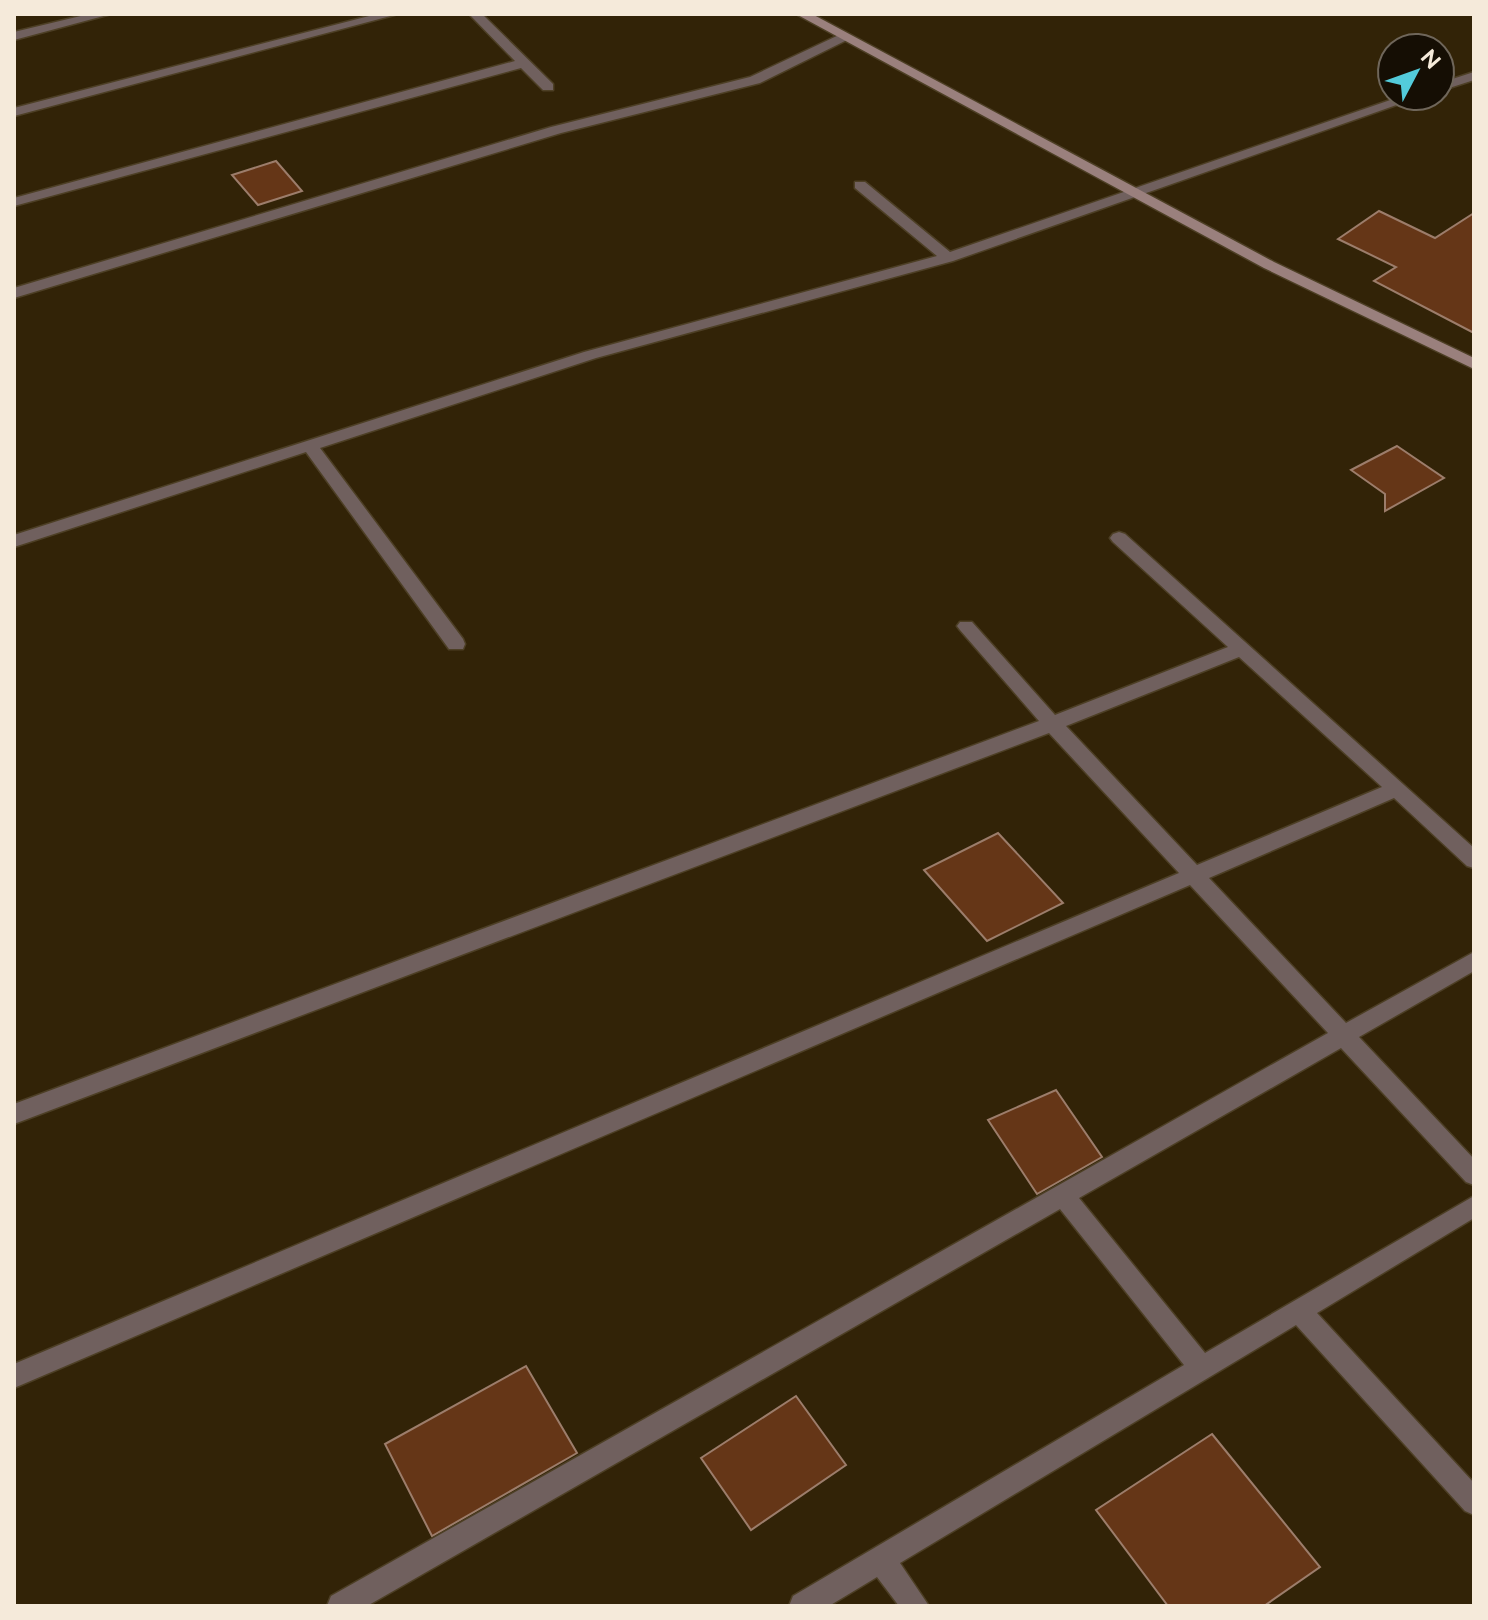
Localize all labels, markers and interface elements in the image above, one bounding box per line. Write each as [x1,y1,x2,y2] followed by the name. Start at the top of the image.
[1376,32,1456,112] north arrow
[1416,44,1446,74] text: N

